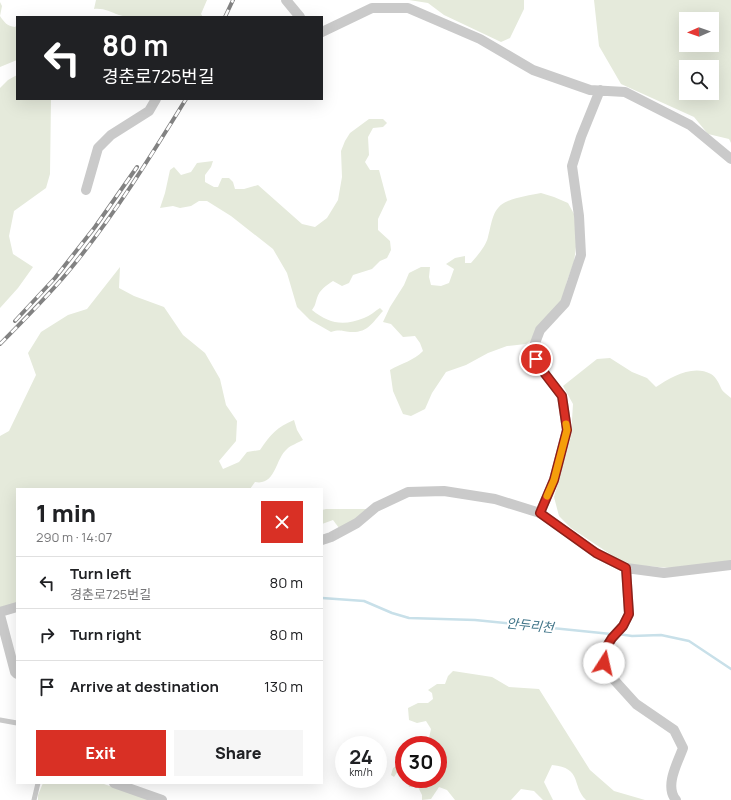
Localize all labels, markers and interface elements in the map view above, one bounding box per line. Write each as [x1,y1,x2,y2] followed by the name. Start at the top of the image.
[679,12,719,52] north arrow
[679,12,719,100] map controls
[102,26,168,64] text: 80 m
[36,32,88,84] icon: left
[679,60,719,100] button: search
[102,64,215,88] text: 경춘로725번길
[519,342,553,376] pin
[525,348,547,370] icon: arrive
[36,496,96,529] text: 1 min
[261,501,303,543] button: close
[36,528,112,546] text: 290 m · 14:07
[70,563,132,584] text: Turn left
[36,572,58,594] icon: left
[269,572,303,593] text: 80 m
[70,585,151,603] text: 경춘로725번길
[505,614,556,637] water label: 안두리천
[36,624,58,646] icon: right
[70,624,141,645] text: Turn right
[269,624,303,645] text: 80 m
[583,642,625,684] position arrow
[36,676,58,698] icon: arrive
[70,676,219,697] text: Arrive at destination
[264,676,303,697] text: 130 m
[36,730,166,776] button: Exit
[174,730,303,776] button: Share
[395,736,447,788] speed limit sign: 30
[349,743,373,770] text: 24
[349,765,373,779] text: km/h

